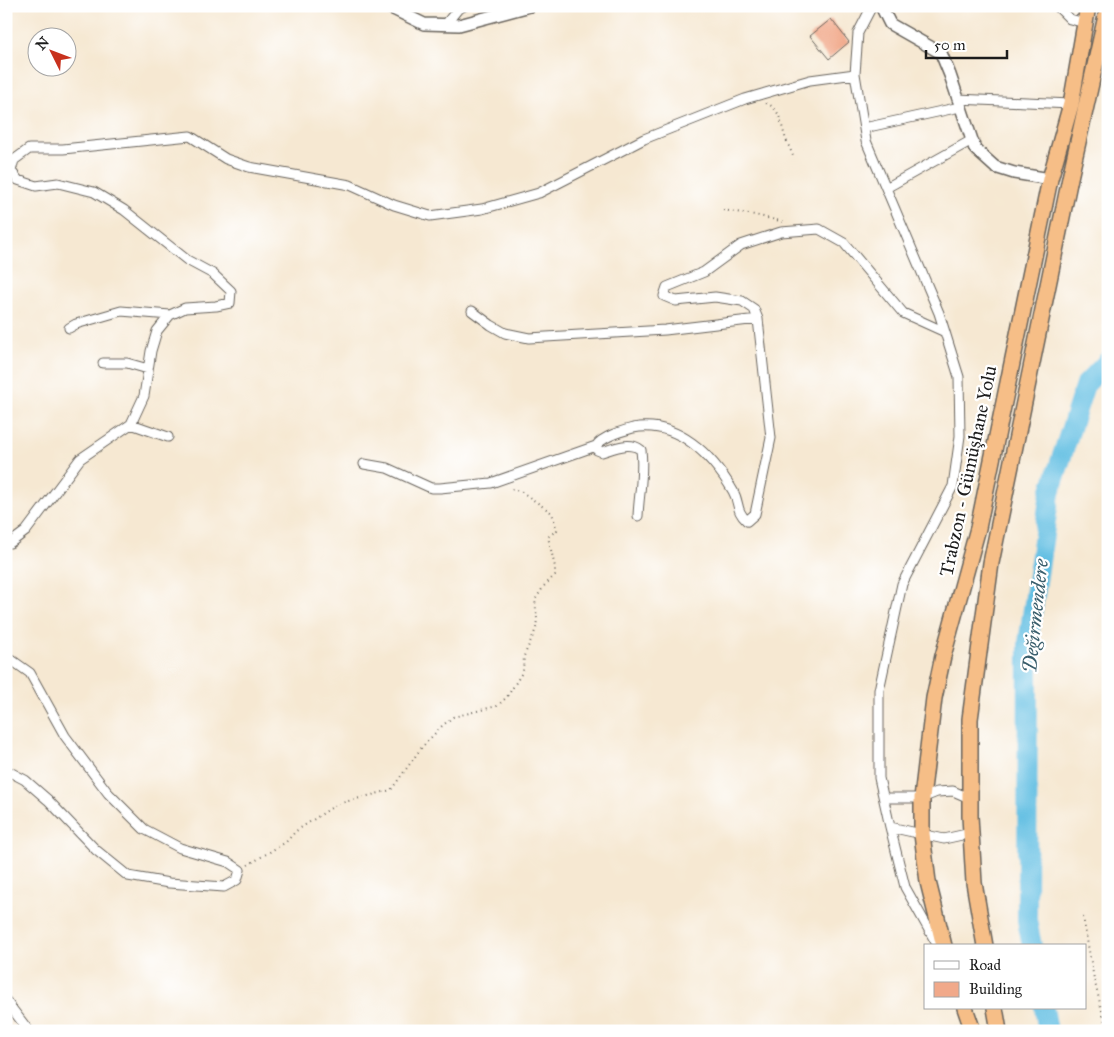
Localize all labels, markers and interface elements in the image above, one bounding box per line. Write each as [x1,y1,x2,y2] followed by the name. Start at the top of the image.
[28,28,78,78] north arrow
[926,28,1008,60] scale bar
[32,33,53,54] text: N
[934,36,966,54] text: 50 m
[934,363,1002,579] street label: Trabzon - Gümüşhane Yolu
[1017,557,1053,674] water label: Değirmendere
[924,944,1086,1010] legend
[969,956,1001,974] text: Road
[969,980,1023,998] text: Building

